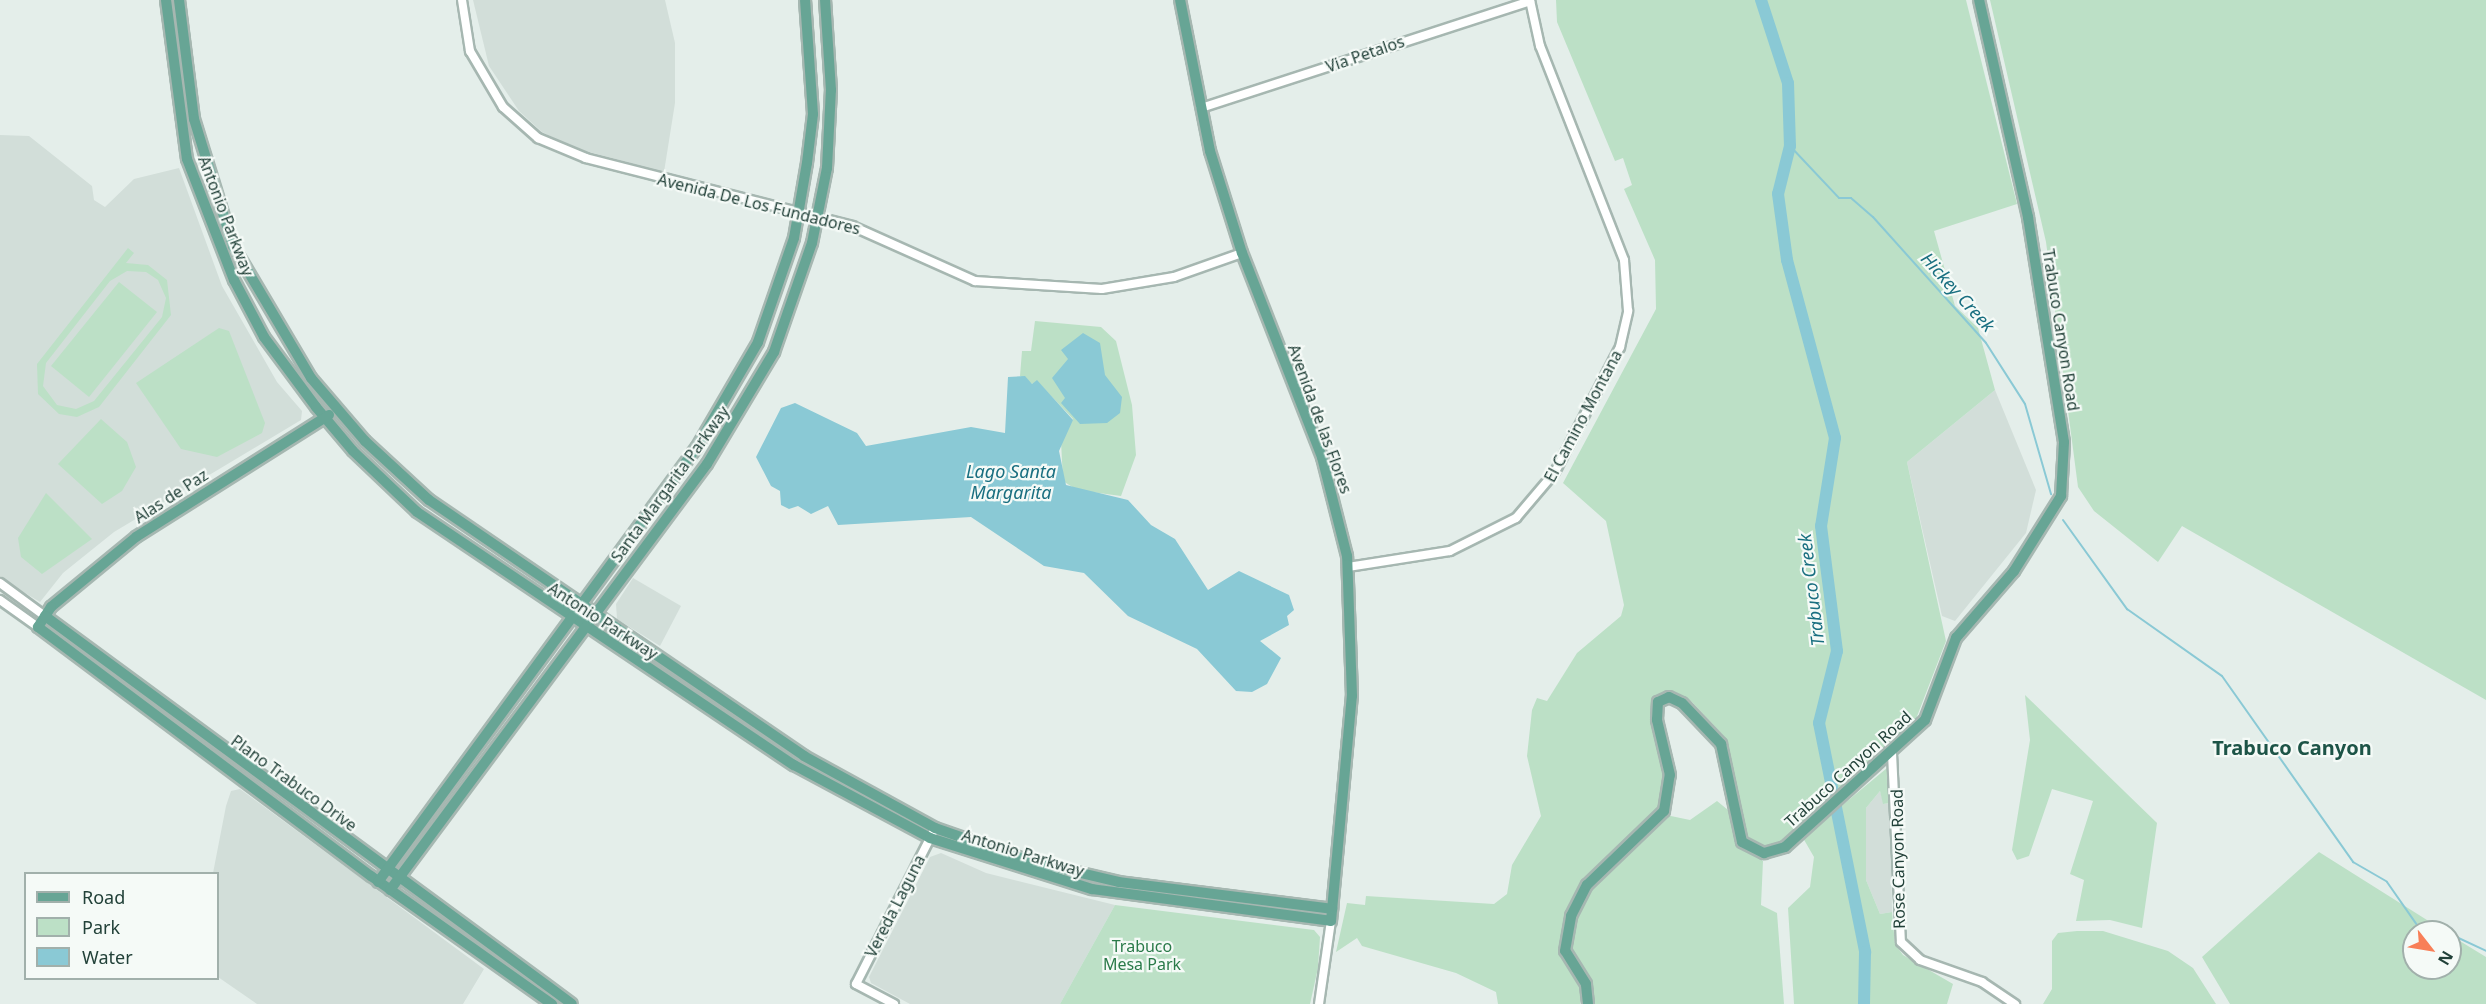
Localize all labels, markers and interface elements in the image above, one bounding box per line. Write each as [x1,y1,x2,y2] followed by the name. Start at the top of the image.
[1323,32,1407,76] street label: Via Petalos
[194,153,258,279] street label: Antonio Parkway
[656,169,862,239] street label: Avenida De Los Fundadores
[1917,248,1999,336] water label: Hickey Creek
[2039,248,2083,412] street label: Trabuco Canyon Road
[1284,342,1356,496] street label: Avenida de las Flores
[1540,347,1626,485] street label: El Camino Montana
[607,402,733,566] street label: Santa Margarita Parkway
[966,461,1056,504] water label: Lago Santa Margarita
[130,465,212,527] street label: Alas de Paz
[1793,533,1829,647] water label: Trabuco Creek
[545,578,661,664] street label: Antonio Parkway
[1781,707,1915,831] street label: Trabuco Canyon Road
[227,731,361,835] street label: Plano Trabuco Drive
[2212,735,2372,759] district label: Trabuco Canyon
[1887,789,1909,929] street label: Rose Canyon Road
[959,825,1087,881] street label: Antonio Parkway
[861,852,929,960] street label: Vereda Laguna
[24,872,219,980] legend
[82,885,125,909] text: Road
[82,915,120,939] text: Park
[2402,920,2462,980] north arrow
[1103,936,1181,974] park label: Trabuco Mesa Park
[82,945,133,969] text: Water
[2433,947,2458,969] text: N

